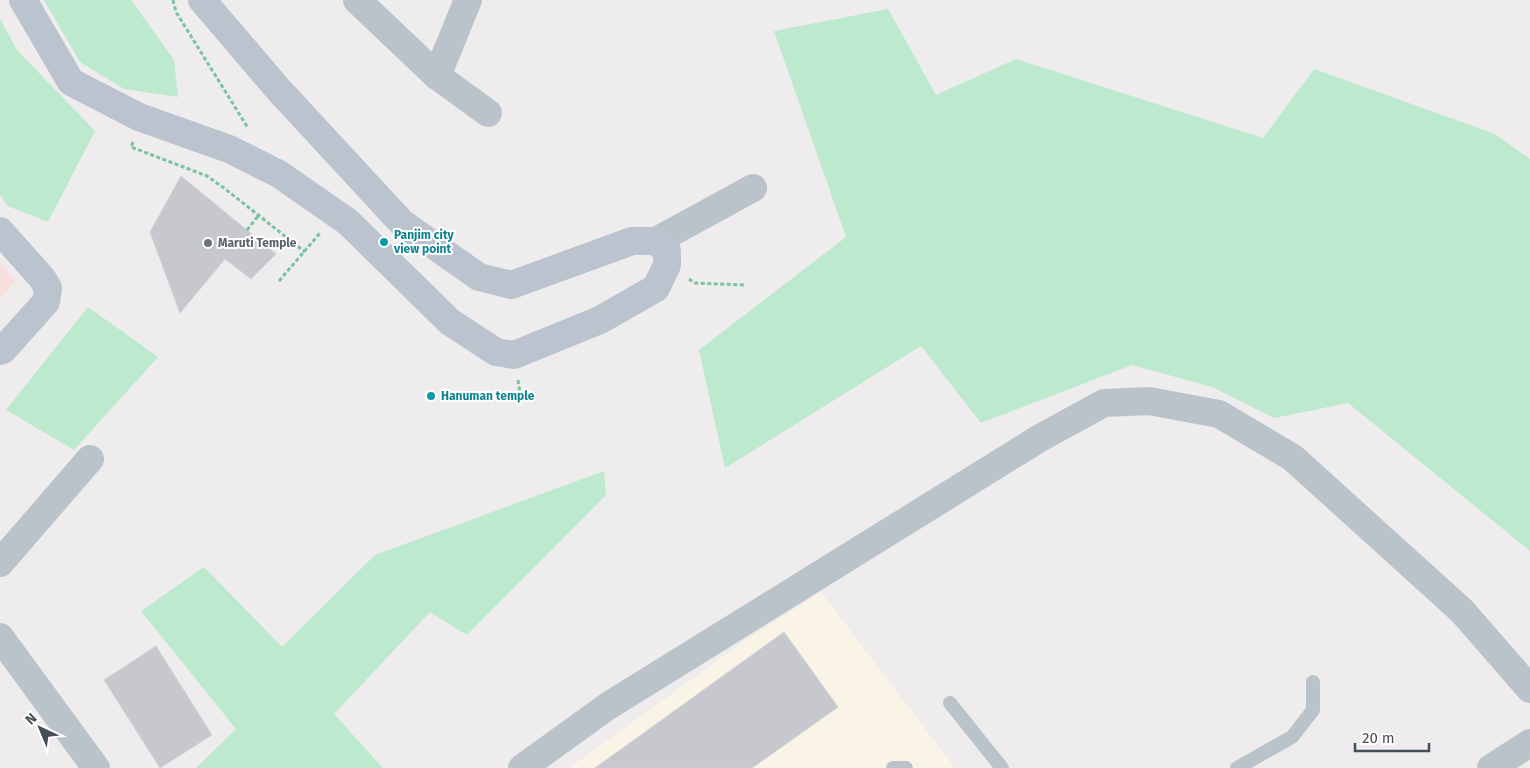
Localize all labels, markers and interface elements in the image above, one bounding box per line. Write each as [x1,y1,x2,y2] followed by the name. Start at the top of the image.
[393,228,455,256] place label: Panjim city view point
[218,236,297,250] place label: Maruti Temple
[378,236,390,248] marker: Panjim city view point
[202,237,214,249] marker: Maruti Temple
[441,389,535,403] place label: Hanuman temple
[425,390,437,402] marker: Hanuman temple
[15,703,65,753] north arrow
[22,710,41,728] text: N
[1355,720,1429,752] scale bar
[1362,729,1395,747] text: 20 m

